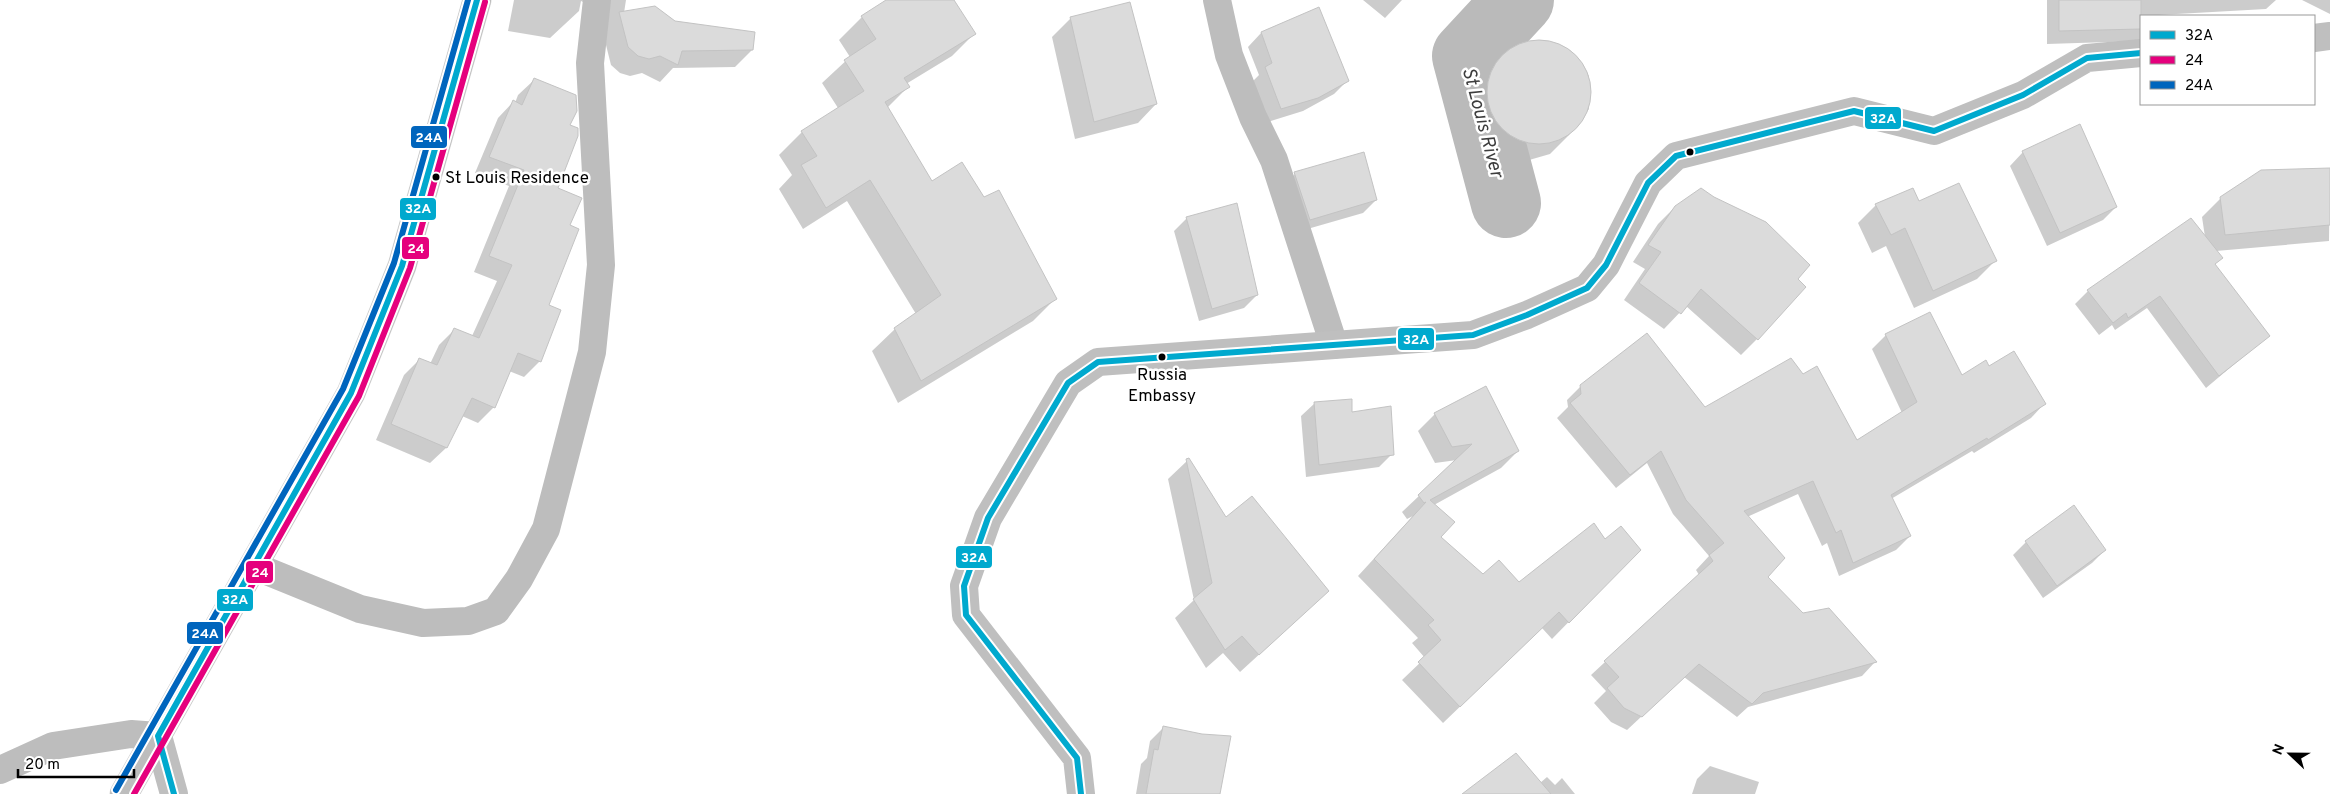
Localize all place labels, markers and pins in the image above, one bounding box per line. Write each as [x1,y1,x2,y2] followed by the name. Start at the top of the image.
[1685,147,1695,157] unlabelled marker
[445,168,589,190] place label: St Louis Residence
[431,172,441,182] marker: St Louis Residence
[1157,352,1167,362] marker: Russia Embassy
[1128,365,1196,408] place label: Russia Embassy

